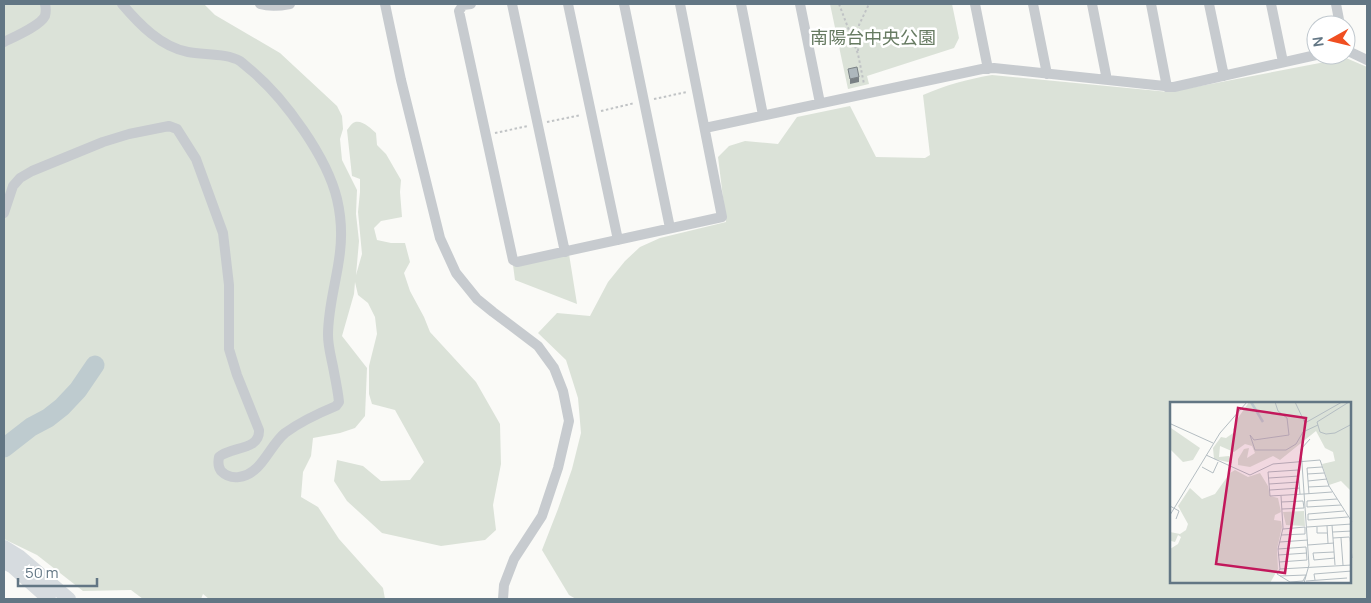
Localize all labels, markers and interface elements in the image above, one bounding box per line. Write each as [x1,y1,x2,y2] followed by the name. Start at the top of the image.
[1306,15,1356,65] north arrow
[810,25,936,49] park label: 南陽台中央公園
[1308,36,1328,48] text: N
[1170,402,1351,583] inset map
[18,556,96,588] scale bar
[25,562,59,583] text: 50 m

